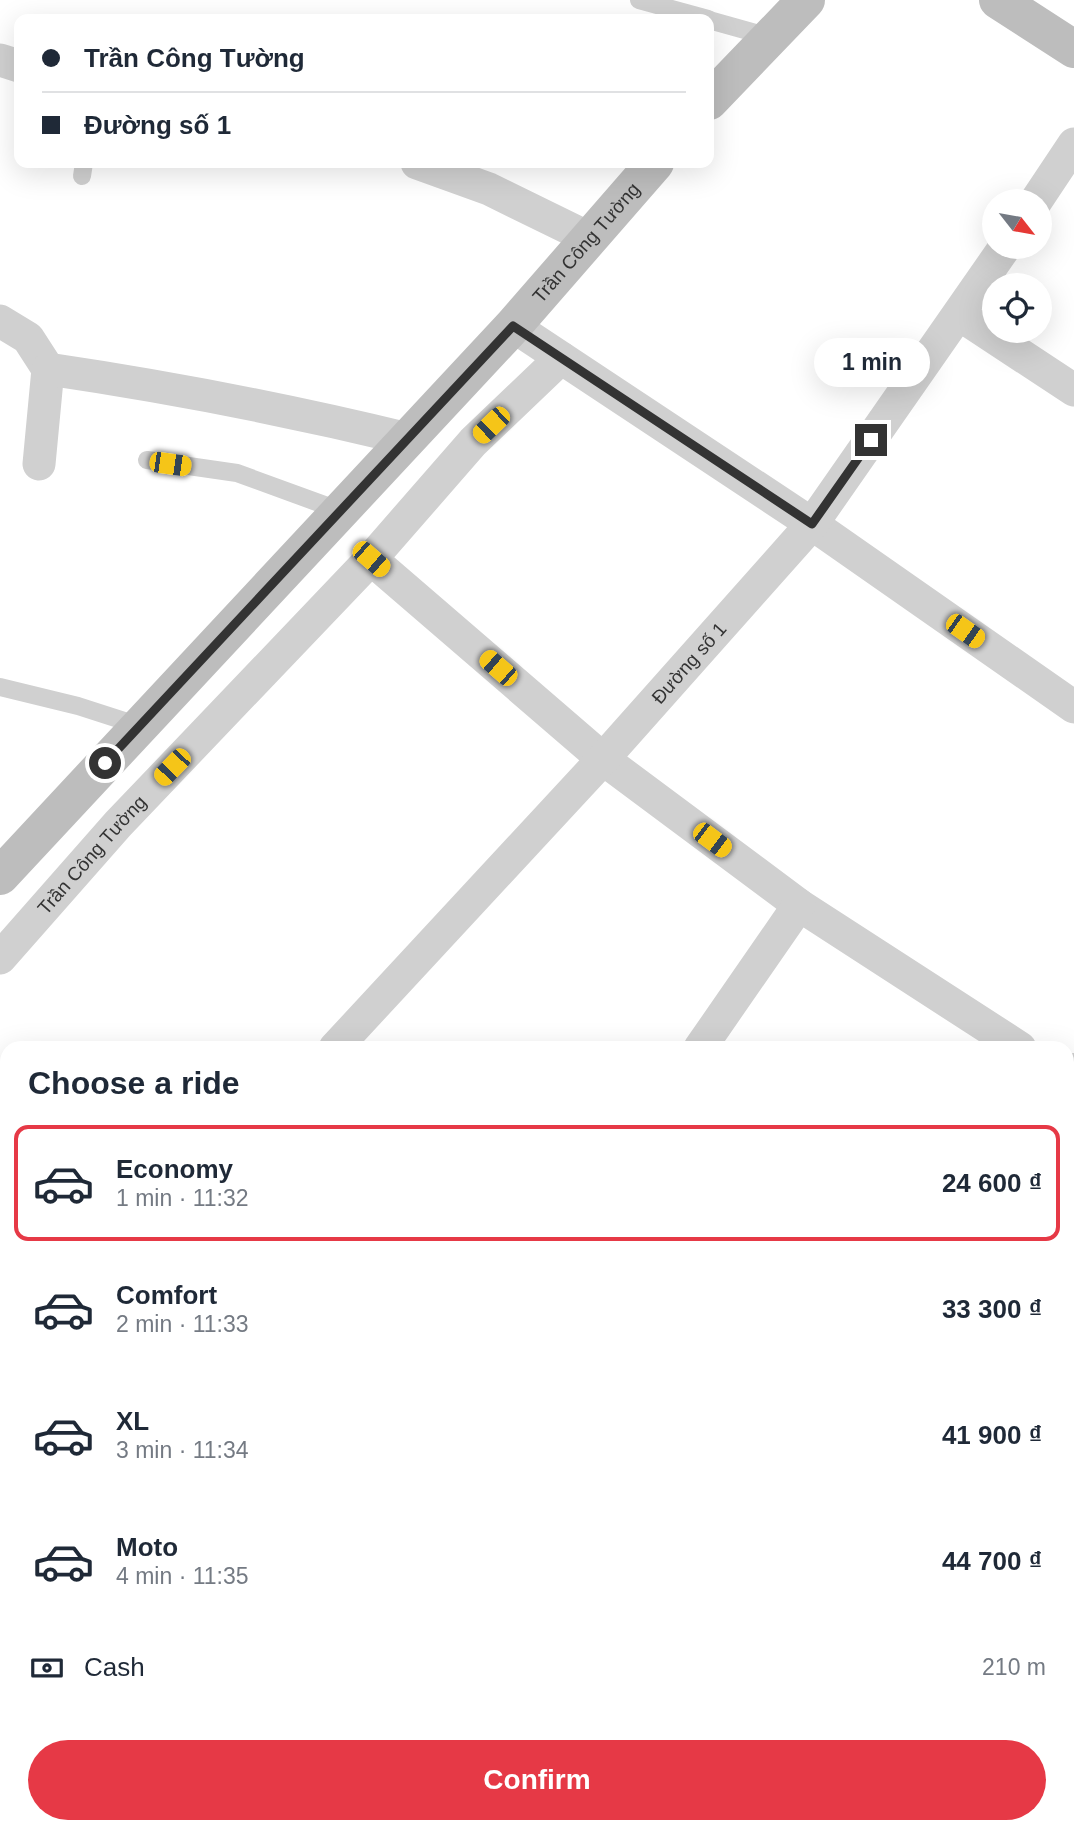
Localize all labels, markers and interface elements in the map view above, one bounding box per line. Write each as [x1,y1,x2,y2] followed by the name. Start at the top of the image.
[84,43,305,73] text: Trần Công Tường
[84,110,231,140] text: Đường số 1
[528,178,644,307] street label: Trần Công Tường
[982,189,1052,259] north arrow
[982,189,1052,343] map controls
[982,273,1052,343] button: locate
[813,338,929,388] callout: 1 min
[842,349,902,375] text: 1 min
[469,403,514,447] car
[855,424,887,456] route end
[148,451,193,477] car
[349,537,394,581] car
[942,610,989,652] car
[647,618,730,708] street label: Đường số 1
[476,646,521,690] car
[150,745,195,789] car
[89,747,121,779] route start
[33,791,150,918] street label: Trần Công Tường
[689,819,736,861] car
[28,1065,240,1101] text: Choose a ride
[32,1152,95,1215] icon: car
[116,1154,233,1184] text: Economy
[942,1168,1042,1198] text: 24 600 ₫
[116,1185,249,1211] text: 1 min · 11:32
[32,1278,95,1341] icon: car
[116,1280,217,1310] text: Comfort
[942,1294,1042,1324] text: 33 300 ₫
[116,1311,249,1337] text: 2 min · 11:33
[32,1404,95,1467] icon: car
[116,1406,149,1436] text: XL
[942,1420,1042,1450] text: 41 900 ₫
[116,1437,249,1463] text: 3 min · 11:34
[32,1530,95,1593] icon: car
[116,1532,178,1562] text: Moto
[942,1546,1042,1576] text: 44 700 ₫
[116,1563,249,1589] text: 4 min · 11:35
[28,1649,66,1687] icon: cash
[84,1652,145,1682] text: Cash
[982,1654,1046,1680] text: 210 m
[28,1740,1046,1820] button: Confirm

